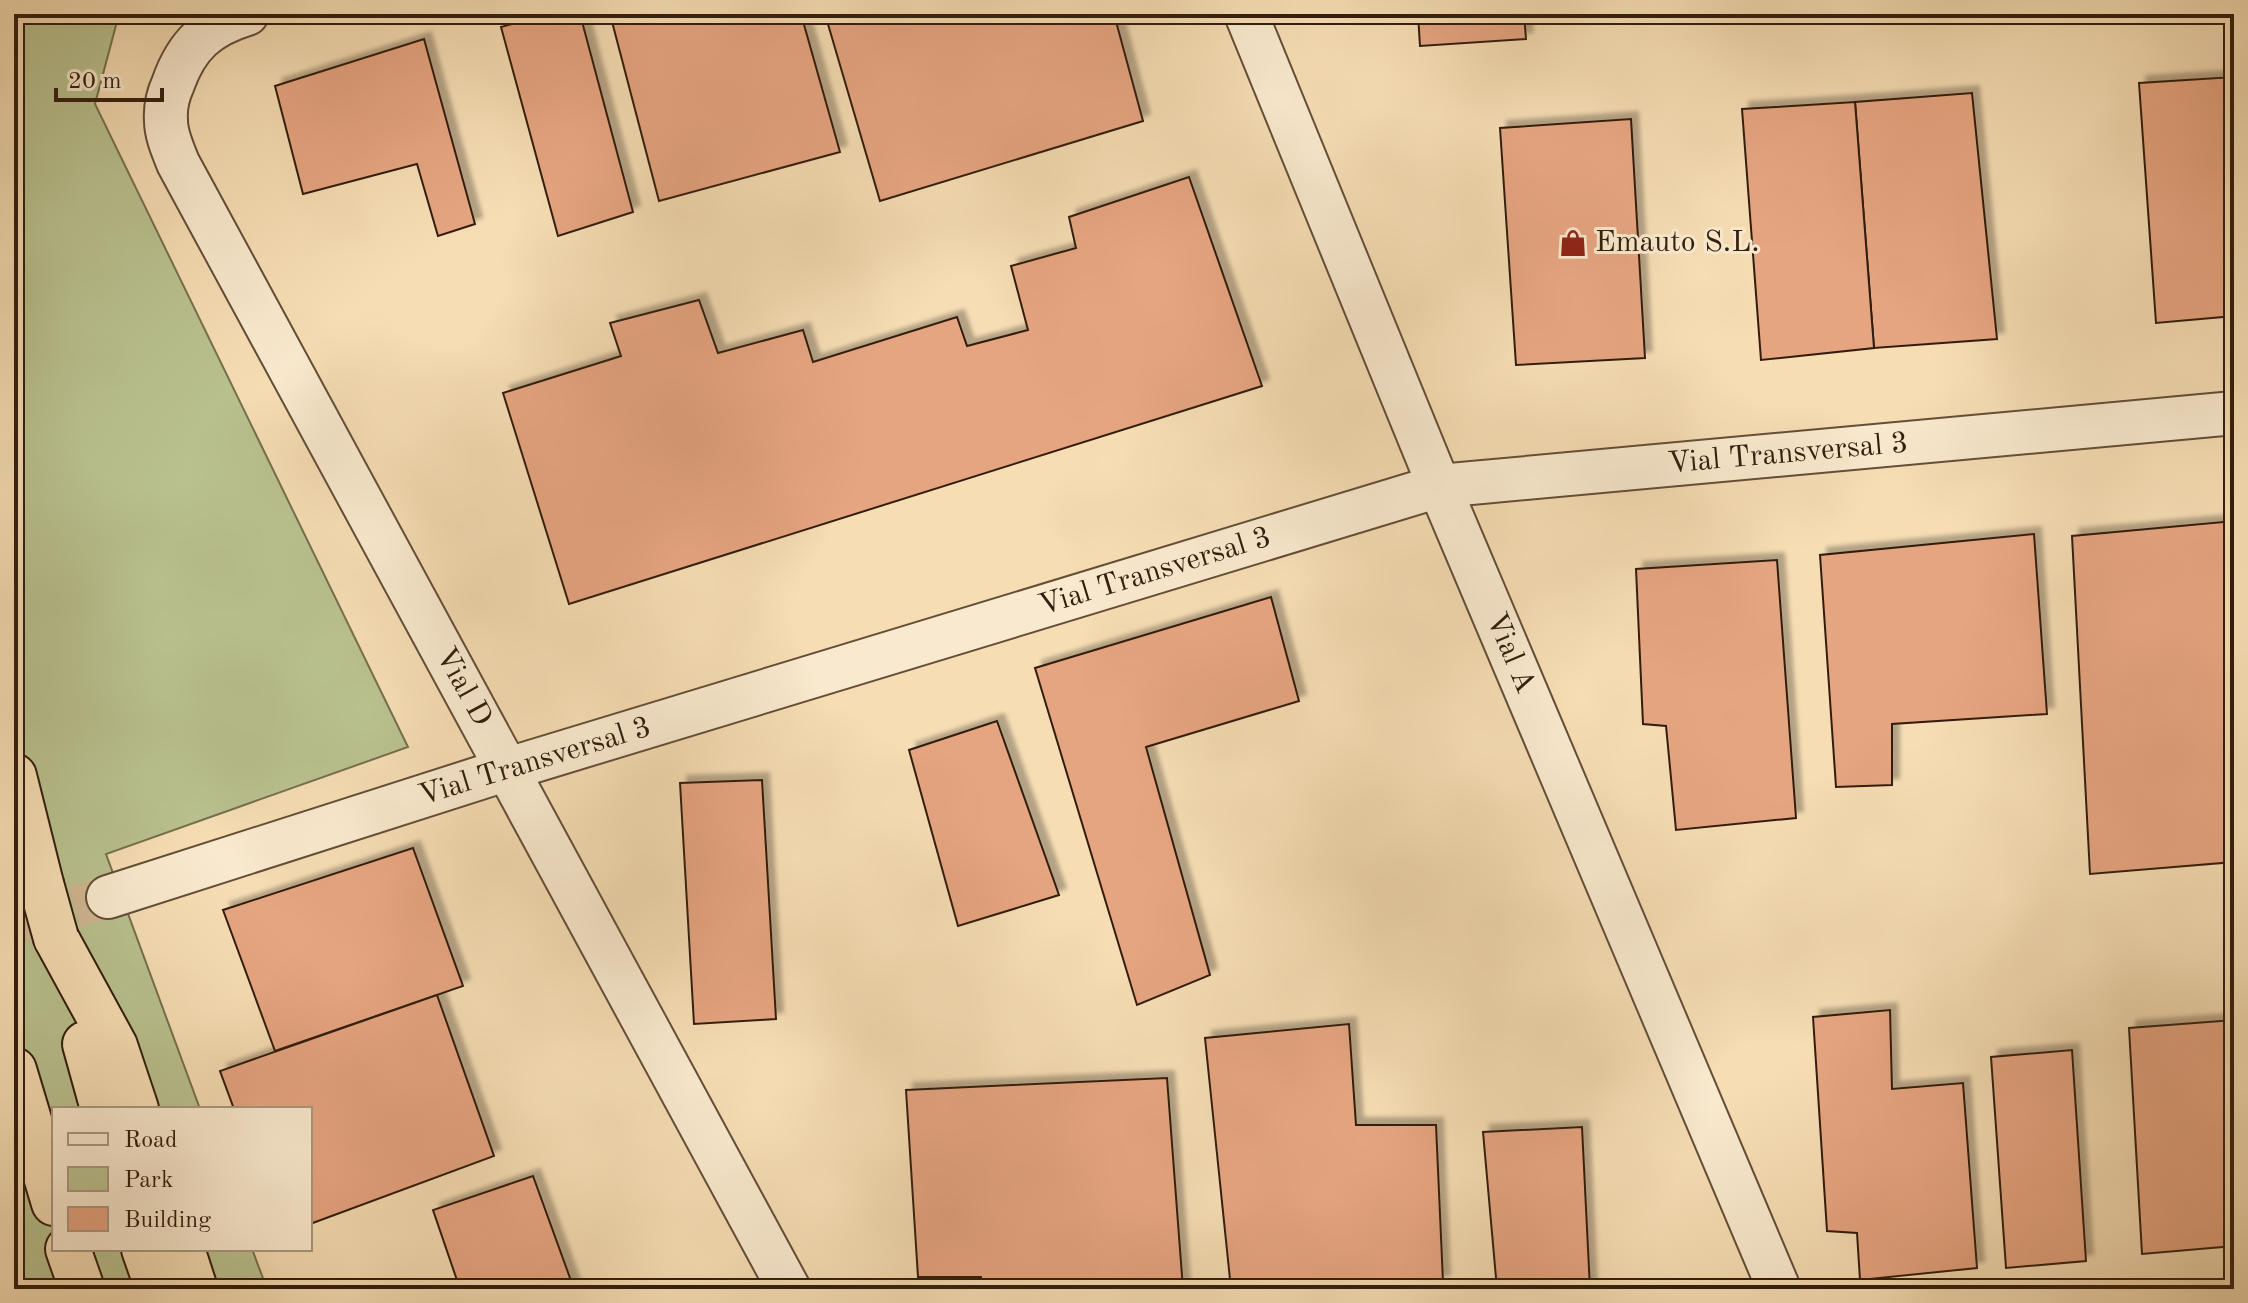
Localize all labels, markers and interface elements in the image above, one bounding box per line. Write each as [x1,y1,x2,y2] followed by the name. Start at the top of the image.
[56,52,162,102] scale bar
[68,70,122,94] text: 20 m
[1558,228,1588,258] shop icon: Emauto S.L.
[1595,228,1760,258] place label: Emauto S.L.
[1666,429,1910,479] street label: Vial Transversal 3
[1035,522,1275,622] street label: Vial Transversal 3
[1480,608,1540,698] street label: Vial A
[429,643,497,731] street label: Vial D
[415,712,655,812] street label: Vial Transversal 3
[52,1107,312,1251] legend
[124,1129,177,1153] text: Road
[124,1169,173,1193] text: Park
[124,1209,211,1233] text: Building

